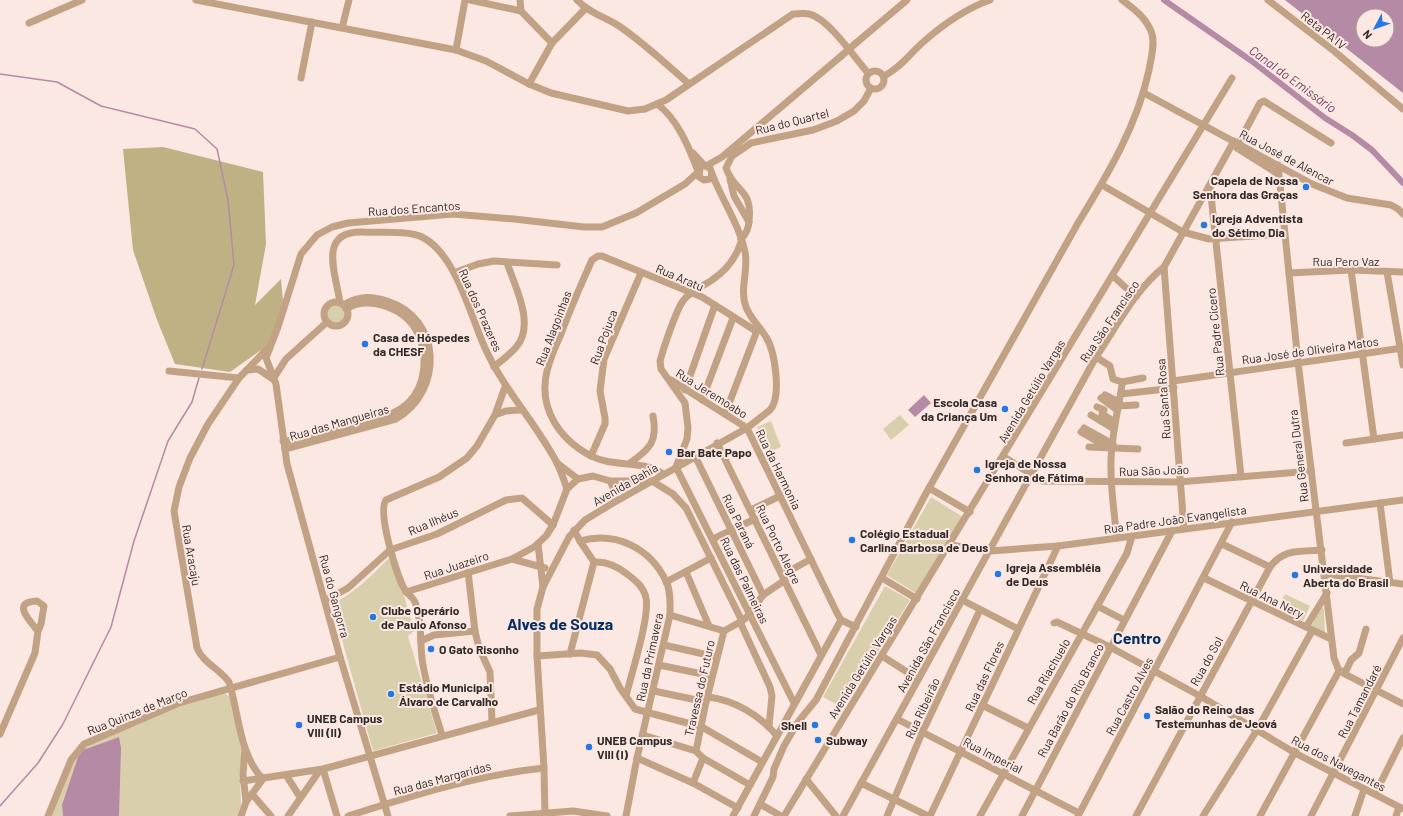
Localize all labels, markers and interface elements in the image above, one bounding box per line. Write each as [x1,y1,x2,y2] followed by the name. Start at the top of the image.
[1299,8,1349,52] street label: Reta PA IV
[1355,8,1395,48] north arrow
[1360,28,1374,42] text: N
[1246,42,1340,116] water label: Canal do Emissário
[754,105,830,137] street label: Rua do Quartel
[1237,126,1337,188] street label: Rua José de Alencar
[1193,173,1298,201] place label: Capela de Nossa Senhora das Graças
[1301,182,1311,192] marker: Capela de Nossa Senhora das Graças
[367,198,461,218] street label: Rua dos Encantos
[1212,211,1303,239] place label: Igreja Adventista do Sétimo Dia
[1199,220,1209,230] marker: Igreja Adventista do Sétimo Dia
[1313,254,1379,268] street label: Rua Pero Vaz
[654,261,706,293] street label: Rua Aratu
[456,266,506,354] street label: Rua dos Prazeres
[1076,277,1142,365] street label: Rua São Francisco
[1203,287,1227,377] street label: Rua Padre Cícero
[532,288,574,368] street label: Rua Alagoinhas
[587,308,619,366] street label: Rua Pojuca
[373,330,470,358] place label: Casa de Hóspedes da CHESF
[1241,333,1380,367] street label: Rua José de Oliveira Matos
[995,337,1067,445] street label: Avenida Getúlio Vargas
[360,339,370,349] marker: Casa de Hóspedes da CHESF
[1153,358,1173,440] street label: Rua Santa Rosa
[674,365,750,421] street label: Rua Jeremoabo
[921,395,997,423] place label: Escola Casa da Criança Um
[288,401,391,443] street label: Rua das Mangueiras
[1000,404,1010,414] marker: Escola Casa da Criança Um
[1285,409,1311,503] street label: Rua General Dutra
[753,426,805,512] street label: Rua da Harmonia
[677,445,752,459] place label: Bar Bate Papo
[664,447,674,457] marker: Bar Bate Papo
[985,456,1084,484] place label: Igreja de Nossa Senhora de Fátima
[590,460,660,508] street label: Avenida Bahia
[1119,462,1189,478] street label: Rua São João
[972,465,982,475] marker: Igreja de Nossa Senhora de Fátima
[720,492,758,550] street label: Rua Paraná
[754,502,804,586] street label: Rua Porto Alegre
[1103,502,1247,536] street label: Rua Padre João Evangelista
[406,504,460,538] street label: Rua Ilhéus
[180,523,204,587] street label: Rua Aracaju
[860,526,988,554] place label: Colégio Estadual Carlina Barbosa de Deus
[718,534,772,626] street label: Rua das Palmeiras
[847,535,857,545] marker: Colégio Estadual Carlina Barbosa de Deus
[422,548,490,582] street label: Rua Juazeiro
[317,553,353,639] street label: Rua do Gangorra
[1006,560,1101,588] place label: Igreja Assembléia de Deus
[1303,561,1389,589] place label: Universidade Aberta do Brasil
[993,569,1003,579] marker: Igreja Assembléia de Deus
[1290,570,1300,580] marker: Universidade Aberta do Brasil
[1238,578,1307,621] street label: Rua Ana Nery
[894,586,962,694] street label: Avenida São Francisco
[381,603,467,631] place label: Clube Operário de Paulo Afonso
[633,611,665,703] street label: Rua da Primavera
[368,612,378,622] marker: Clube Operário de Paulo Afonso
[825,613,899,721] street label: Avenida Getúlio Vargas
[507,614,613,633] district label: Alves de Souza
[1113,628,1161,647] district label: Centro
[1187,634,1225,688] street label: Rua do Sol
[1024,636,1072,706] street label: Rua Riachuelo
[681,638,717,738] street label: Travessa do Futuro
[962,639,1006,713] street label: Rua das Flores
[1034,641,1106,759] street label: Rua Barão do Rio Branco
[439,642,519,656] place label: O Gato Risonho
[426,644,436,654] marker: O Gato Risonho
[1102,654,1156,738] street label: Rua Castro Alves
[1334,662,1384,740] street label: Rua Tamandaré
[902,675,942,741] street label: Rua Ribeirão
[399,680,499,708] place label: Estádio Municipal Álvaro de Carvalho
[85,685,189,737] street label: Rua Quinze de Março
[386,689,396,699] marker: Estádio Municipal Álvaro de Carvalho
[1155,702,1277,730] place label: Salão do Reino das Testemunhas de Jeová
[307,711,382,739] place label: UNEB Campus VIII (II)
[1142,711,1152,721] marker: Salão do Reino das Testemunhas de Jeová
[781,718,807,732] place label: Shell
[294,720,304,730] marker: UNEB Campus VIII (II)
[810,720,820,730] marker: Shell
[1289,732,1389,794] street label: Rua dos Navegantes
[597,733,672,761] place label: UNEB Campus VIII (I)
[826,733,868,747] place label: Subway
[961,734,1025,776] street label: Rua Imperial
[813,735,823,745] marker: Subway
[584,742,594,752] marker: UNEB Campus VIII (I)
[392,758,493,798] street label: Rua das Margaridas

